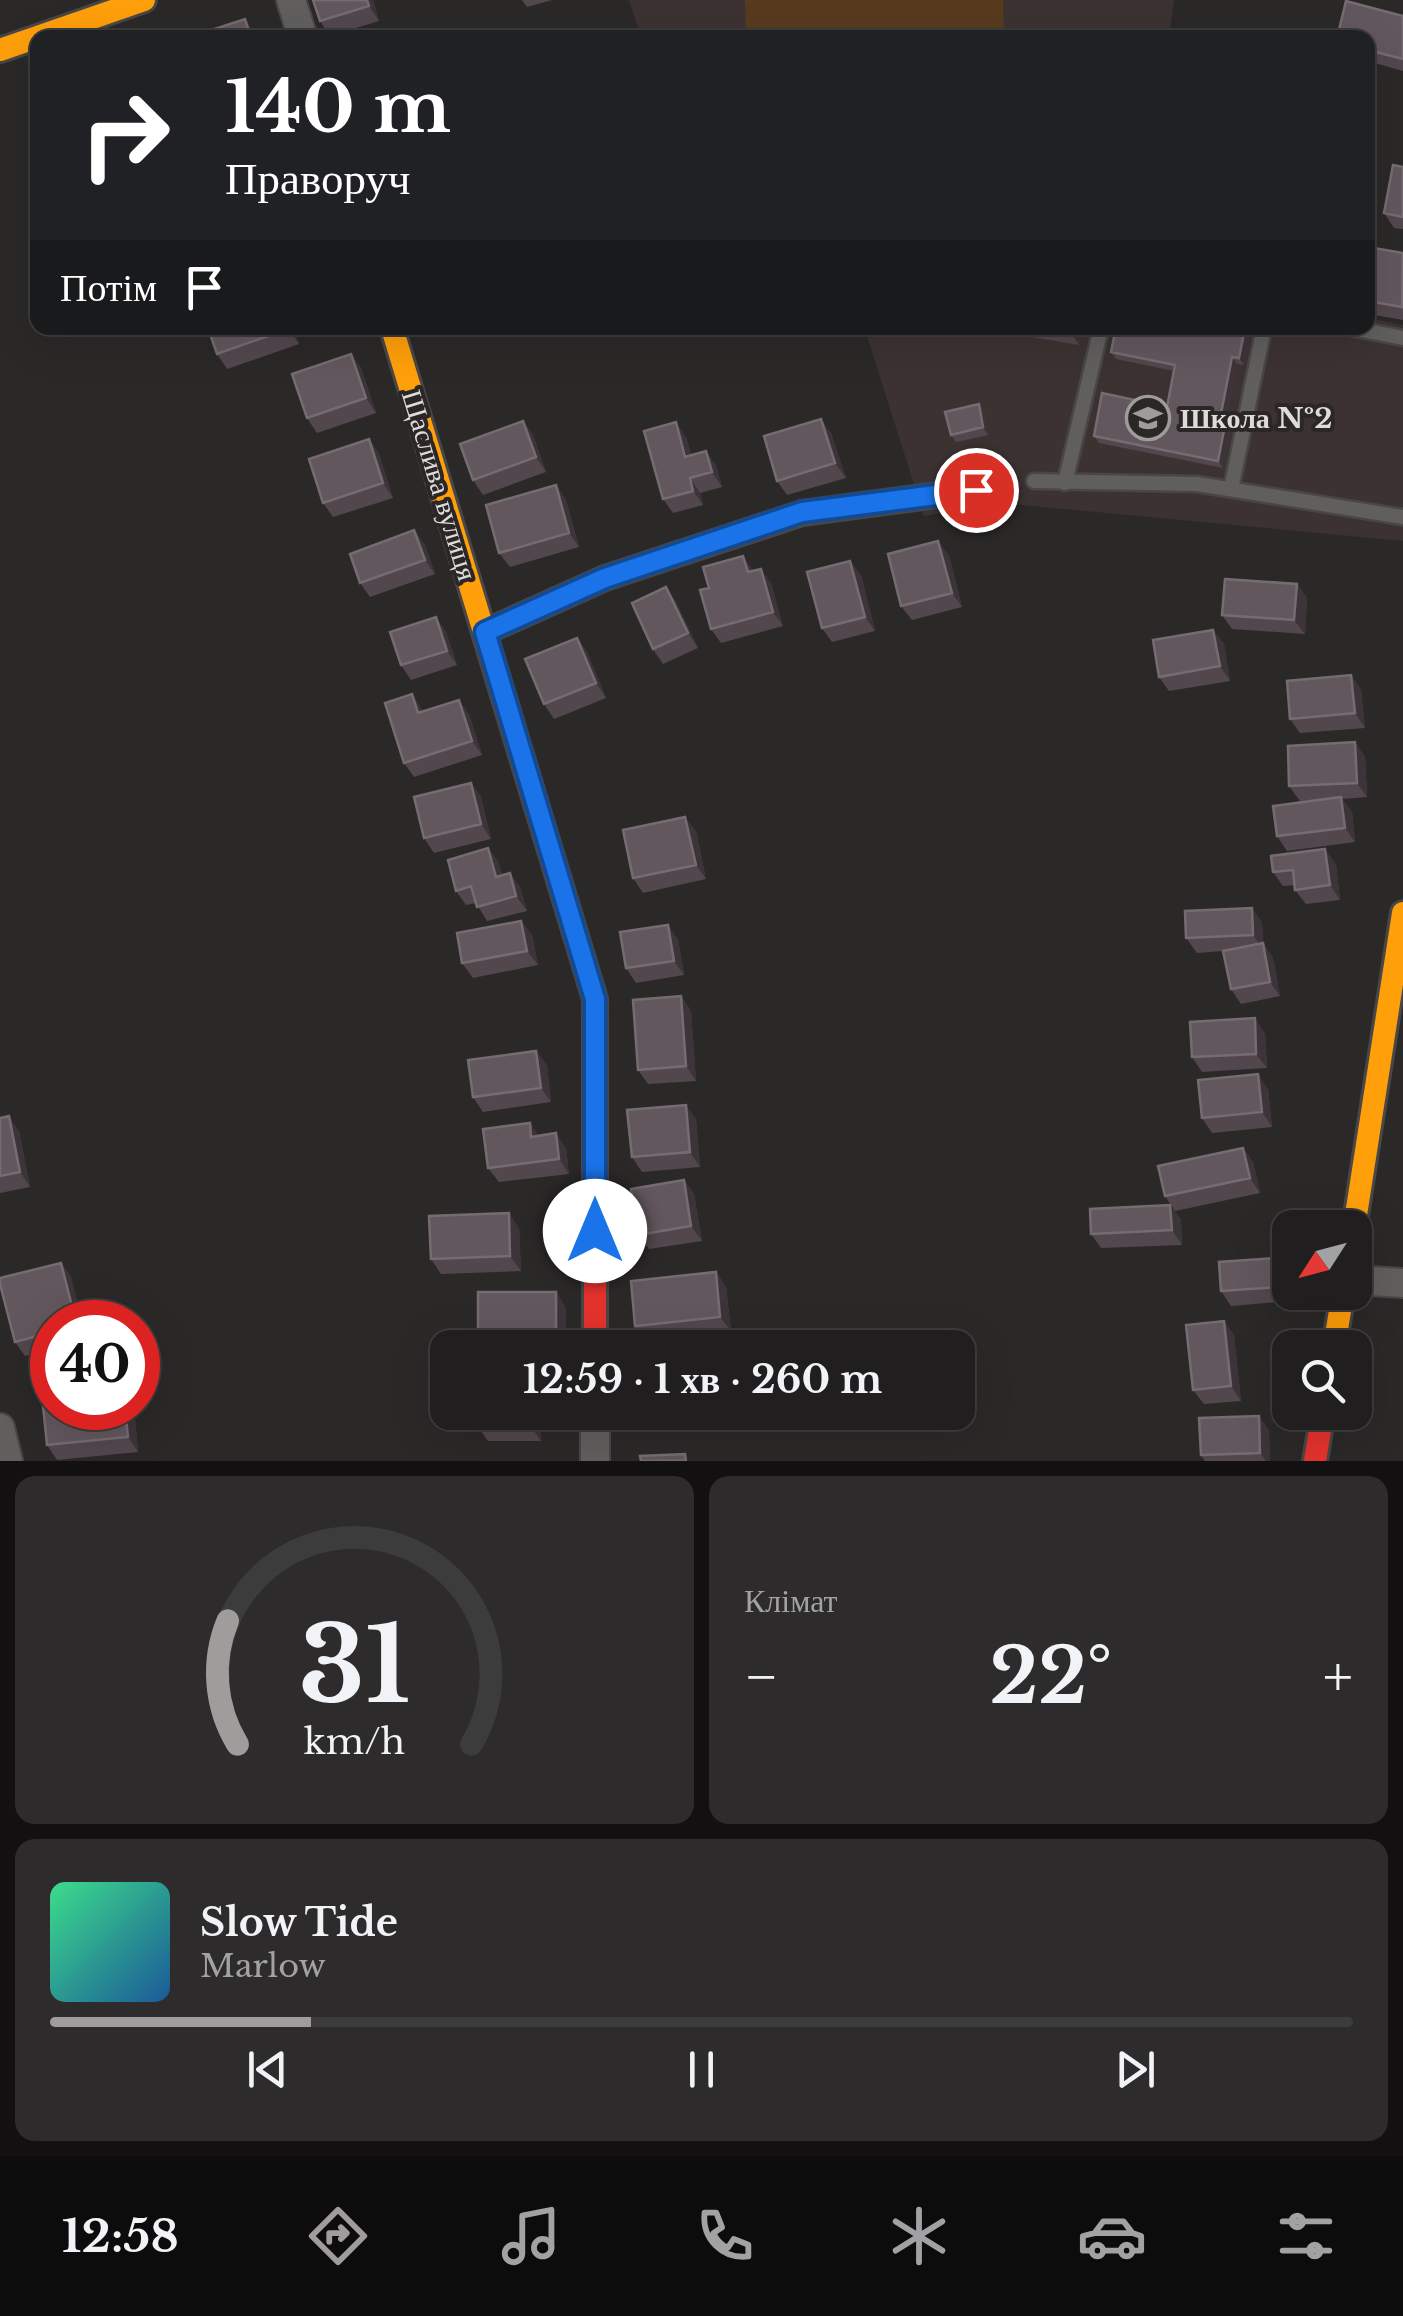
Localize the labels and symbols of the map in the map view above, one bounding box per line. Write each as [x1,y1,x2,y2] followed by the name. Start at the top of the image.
[394,386,485,585] street label: Щаслива вулиця
[1125,395,1171,441] school or university icon: Школа №2
[1180,401,1333,436] place label: Школа №2
[934,448,1019,533] pin
[543,1179,647,1283] position arrow
[1272,1210,1372,1310] north arrow
[30,1300,160,1430] speed limit sign: 40

